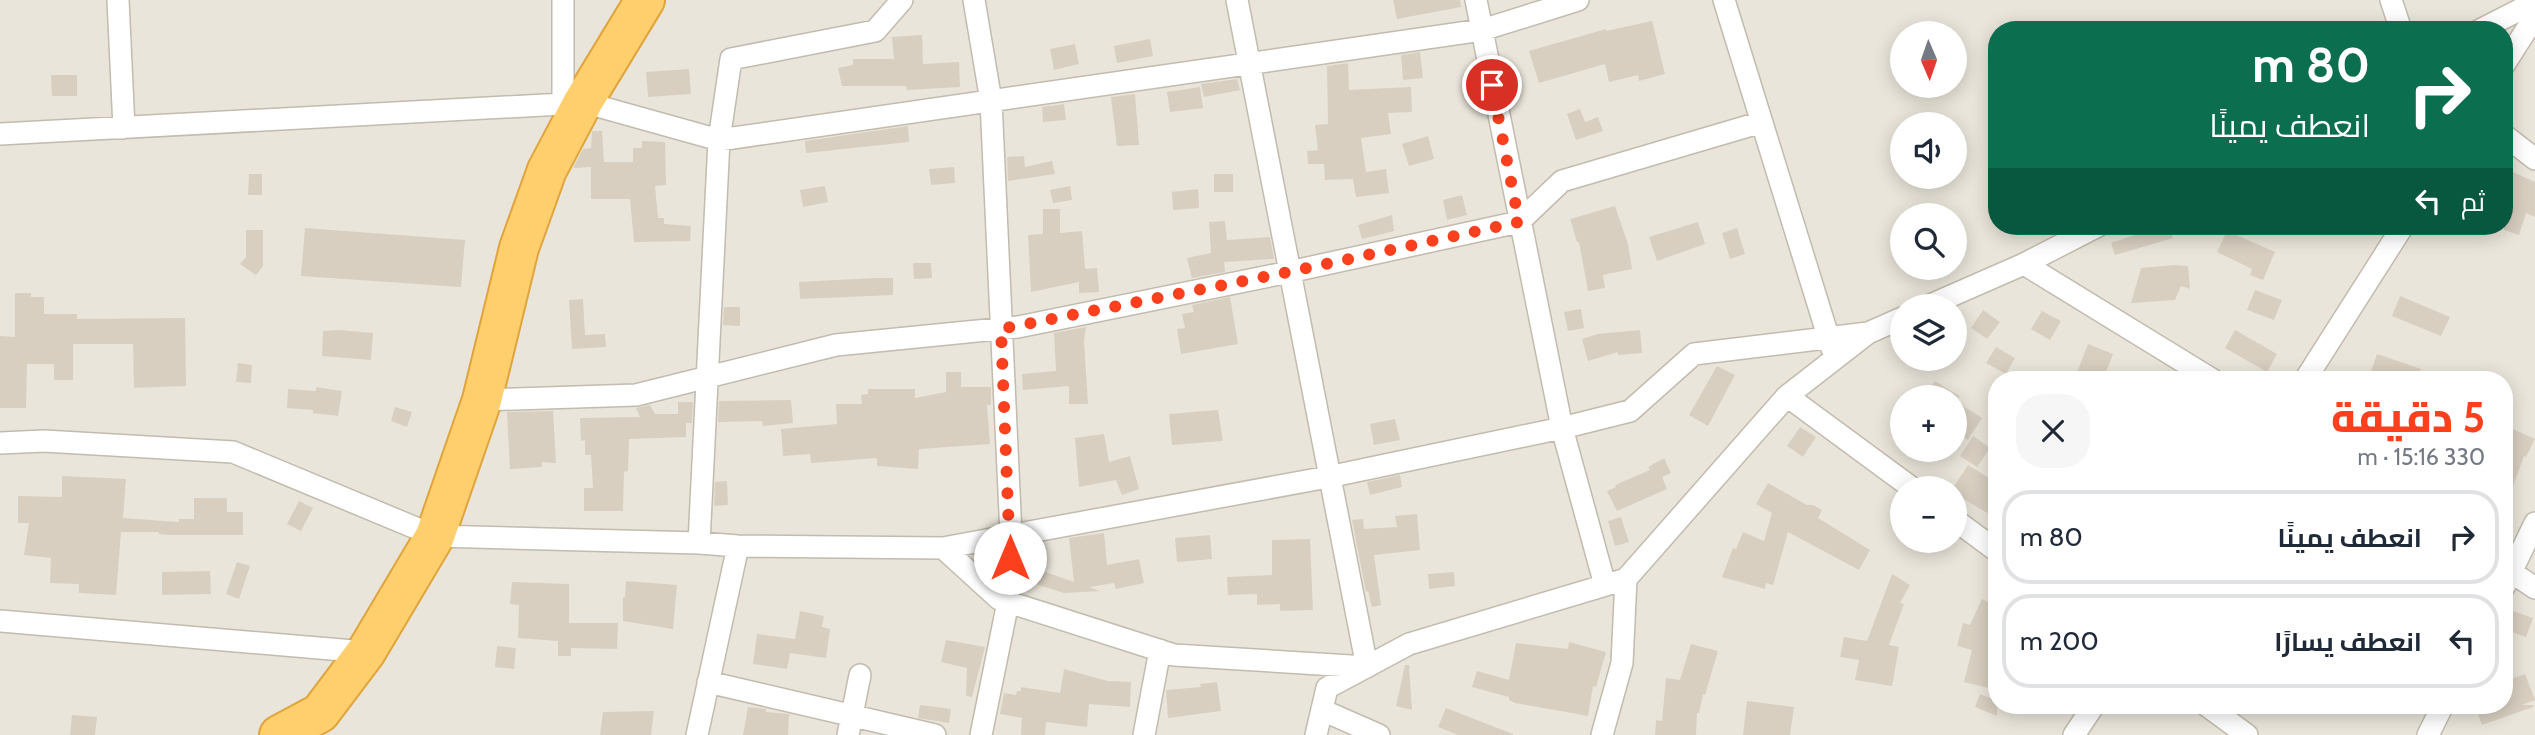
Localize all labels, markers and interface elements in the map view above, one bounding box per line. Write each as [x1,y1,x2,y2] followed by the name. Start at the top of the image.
[1890,21,1967,98] north arrow
[1890,21,1967,553] map controls
[2252,35,2370,94] text: 80 m
[2394,49,2485,140] icon: right
[1462,55,1522,115] pin
[1473,66,1511,104] icon: arrive
[2209,106,2370,145] text: انعطف يمينًا
[1890,112,1967,189] button: sound
[2409,182,2447,220] icon: left
[2461,186,2485,218] text: ثم
[1890,203,1967,280] button: search
[1890,294,1967,371] button: layers
[1890,385,1967,462] button: +
[2331,391,2485,443] text: 5 دقيقة
[2016,394,2090,468] button: close
[2358,443,2485,471] text: 330 m · 15:16
[1890,476,1967,553] button: −
[2443,518,2481,556] icon: right
[973,521,1047,595] position arrow
[2020,521,2083,553] text: 80 m
[2278,522,2422,554] text: انعطف يمينًا
[2443,622,2481,660] icon: left
[2020,625,2099,657] text: 200 m
[2274,626,2422,658] text: انعطف يسارًا

